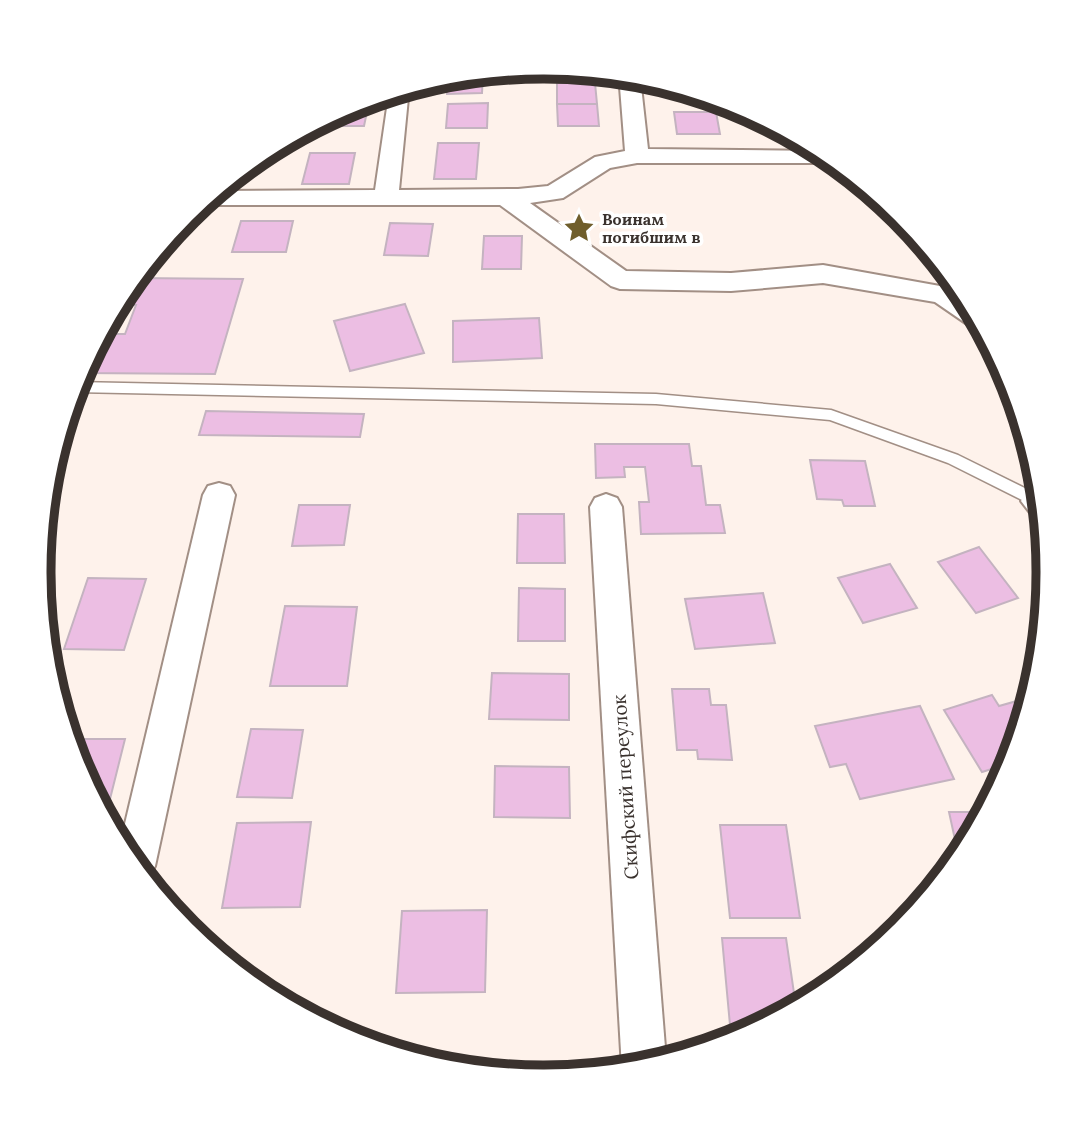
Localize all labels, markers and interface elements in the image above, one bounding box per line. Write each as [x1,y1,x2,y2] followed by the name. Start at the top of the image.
[602,209,700,247] place label: Воинам погибшим в
[562,211,596,245] place icon: Воинам погибшим в
[607,693,643,880] street label: Скифский переулок

